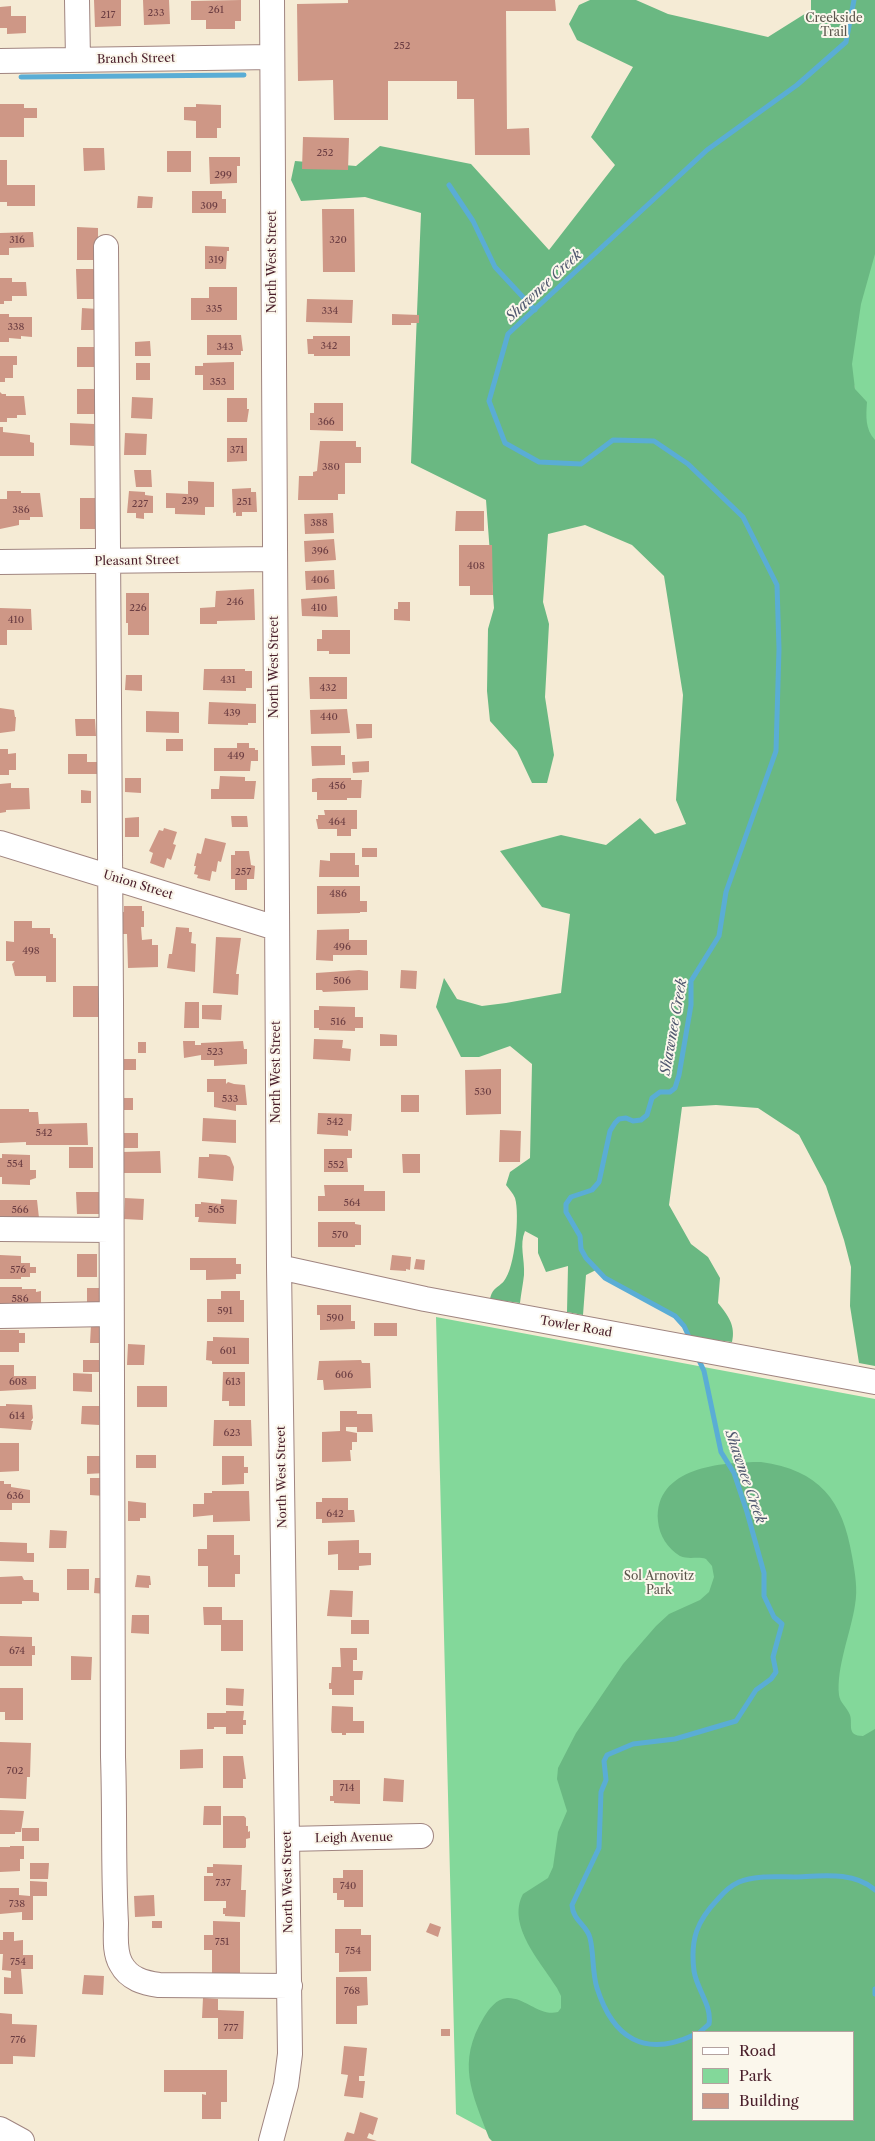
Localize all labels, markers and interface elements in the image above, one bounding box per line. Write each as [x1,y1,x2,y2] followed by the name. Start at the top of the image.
[208,4,224,16] house number: 261
[148,7,164,19] house number: 233
[101,9,115,21] house number: 217
[805,12,863,40] park label: Creekside Trail
[394,40,410,52] house number: 252
[97,51,175,67] street label: Branch Street
[317,147,333,159] house number: 252
[214,169,232,181] house number: 299
[200,200,218,212] house number: 309
[266,211,280,313] street label: North West Street
[9,234,25,246] house number: 316
[329,234,347,246] house number: 320
[503,247,585,325] water label: Shawnee Creek
[208,254,224,266] house number: 319
[206,303,222,315] house number: 335
[322,305,338,317] house number: 334
[8,321,24,333] house number: 338
[320,340,338,352] house number: 342
[217,341,233,353] house number: 343
[210,376,226,388] house number: 353
[317,416,335,428] house number: 366
[230,444,244,456] house number: 371
[322,461,340,473] house number: 380
[181,495,199,507] house number: 239
[236,496,252,508] house number: 251
[132,498,148,510] house number: 227
[12,504,30,516] house number: 386
[310,517,328,529] house number: 388
[311,545,329,557] house number: 396
[94,553,180,569] street label: Pleasant Street
[467,560,485,572] house number: 408
[311,574,329,586] house number: 406
[226,596,244,608] house number: 246
[129,602,147,614] house number: 226
[311,602,327,614] house number: 410
[8,614,24,626] house number: 410
[268,616,282,718] street label: North West Street
[220,674,236,686] house number: 431
[319,682,337,694] house number: 432
[223,707,241,719] house number: 439
[320,711,338,723] house number: 440
[227,750,245,762] house number: 449
[328,780,346,792] house number: 456
[328,816,346,828] house number: 464
[235,866,251,878] house number: 257
[101,868,175,902] street label: Union Street
[329,888,347,900] house number: 486
[333,941,351,953] house number: 496
[22,945,40,957] house number: 498
[333,975,351,987] house number: 506
[657,977,691,1077] water label: Shawnee Creek
[330,1016,346,1028] house number: 516
[270,1021,284,1123] street label: North West Street
[207,1046,223,1058] house number: 523
[474,1086,492,1098] house number: 530
[222,1093,238,1105] house number: 533
[327,1116,343,1128] house number: 542
[36,1127,52,1139] house number: 542
[7,1158,23,1170] house number: 554
[328,1159,344,1171] house number: 552
[343,1197,361,1209] house number: 564
[11,1204,29,1216] house number: 566
[208,1204,224,1216] house number: 565
[332,1229,348,1241] house number: 570
[10,1264,26,1276] house number: 576
[11,1293,29,1305] house number: 586
[217,1305,233,1317] house number: 591
[326,1312,344,1324] house number: 590
[539,1314,613,1340] street label: Towler Road
[220,1345,236,1357] house number: 601
[335,1369,353,1381] house number: 606
[9,1376,27,1388] house number: 608
[225,1376,241,1388] house number: 613
[9,1410,25,1422] house number: 614
[274,1426,290,1528] street label: North West Street
[223,1427,241,1439] house number: 623
[721,1428,769,1526] water label: Shawnee Creek
[6,1490,24,1502] house number: 636
[326,1508,344,1520] house number: 642
[624,1570,694,1598] park label: Sol Arnovitz Park
[9,1645,25,1657] house number: 674
[6,1765,24,1777] house number: 702
[340,1782,354,1794] house number: 714
[315,1830,393,1846] street label: Leigh Avenue
[280,1831,296,1933] street label: North West Street
[215,1877,231,1889] house number: 737
[340,1880,356,1892] house number: 740
[9,1898,25,1910] house number: 738
[215,1936,229,1948] house number: 751
[345,1945,361,1957] house number: 754
[10,1956,26,1968] house number: 754
[344,1985,360,1997] house number: 768
[224,2022,238,2034] house number: 777
[692,2031,855,2121] legend
[10,2034,26,2046] house number: 776
[739,2041,776,2060] text: Road
[739,2066,772,2085] text: Park
[739,2091,799,2110] text: Building

